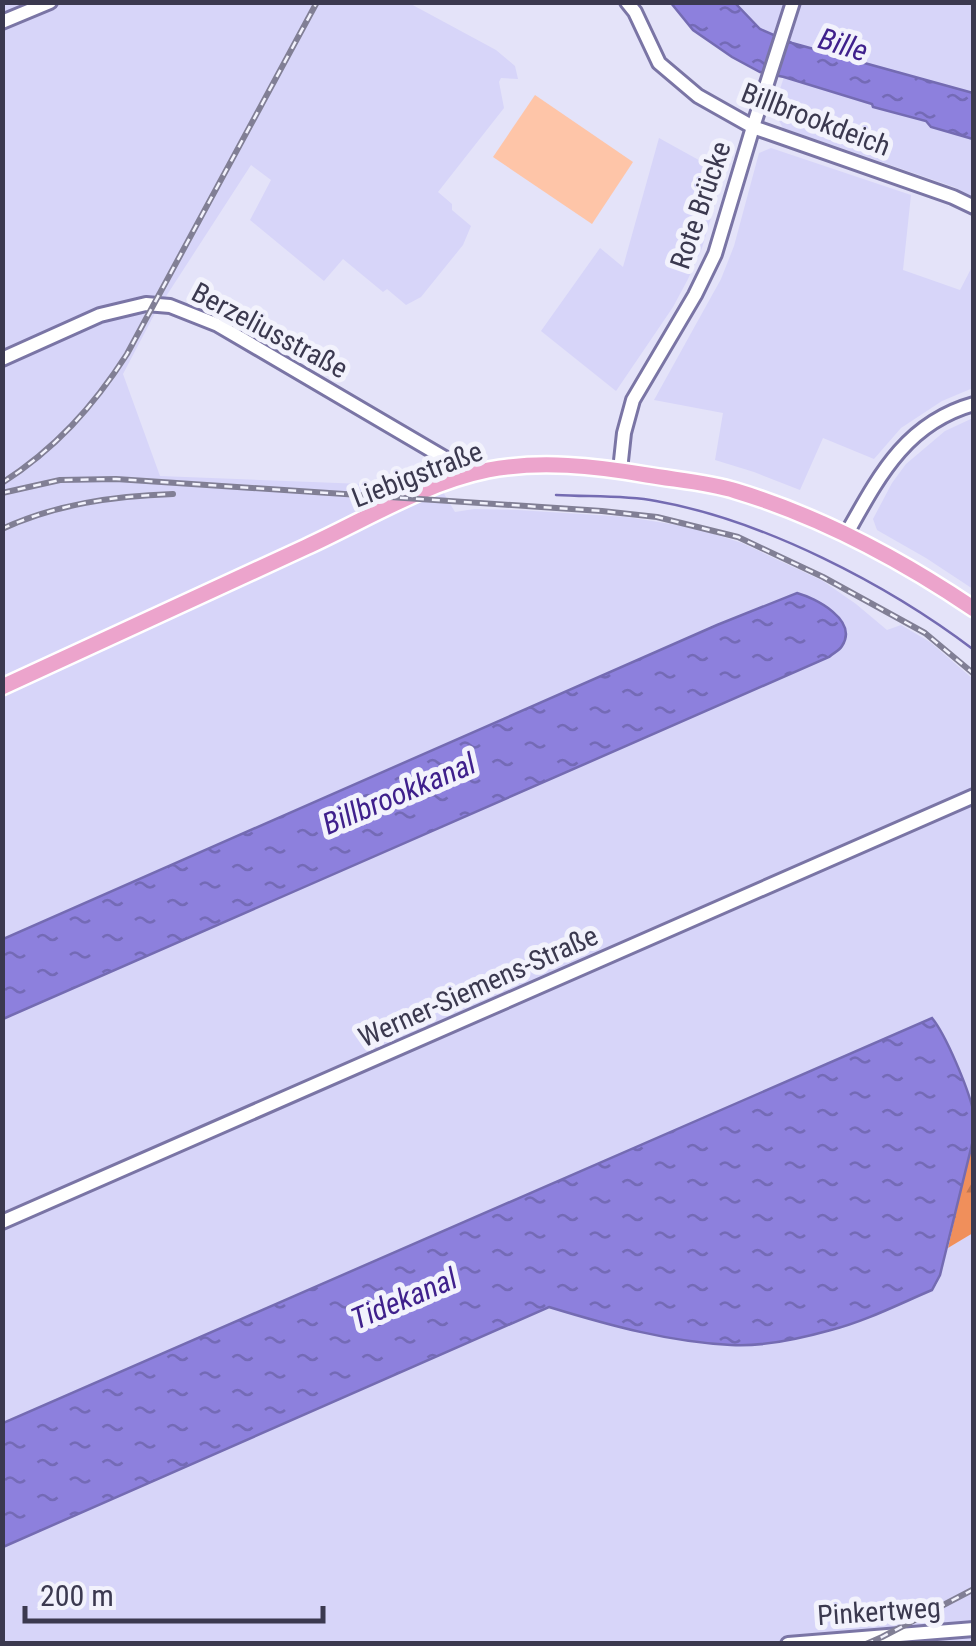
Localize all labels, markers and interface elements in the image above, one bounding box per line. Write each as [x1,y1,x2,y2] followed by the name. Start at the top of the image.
[814,21,872,69] water label: Bille
[737,76,895,163] street label: Billbrookdeich
[663,137,738,273] street label: Rote Brücke
[186,276,353,385] street label: Berzeliusstraße
[347,434,487,514] street label: Liebigstraße
[317,745,481,841] water label: Billbrookkanal
[354,919,603,1054] street label: Werner-Siemens-Straße
[346,1260,462,1336] water label: Tidekanal
[25,1561,322,1623] scale bar
[40,1578,114,1613] text: 200 m
[816,1591,942,1632] street label: Pinkertweg

